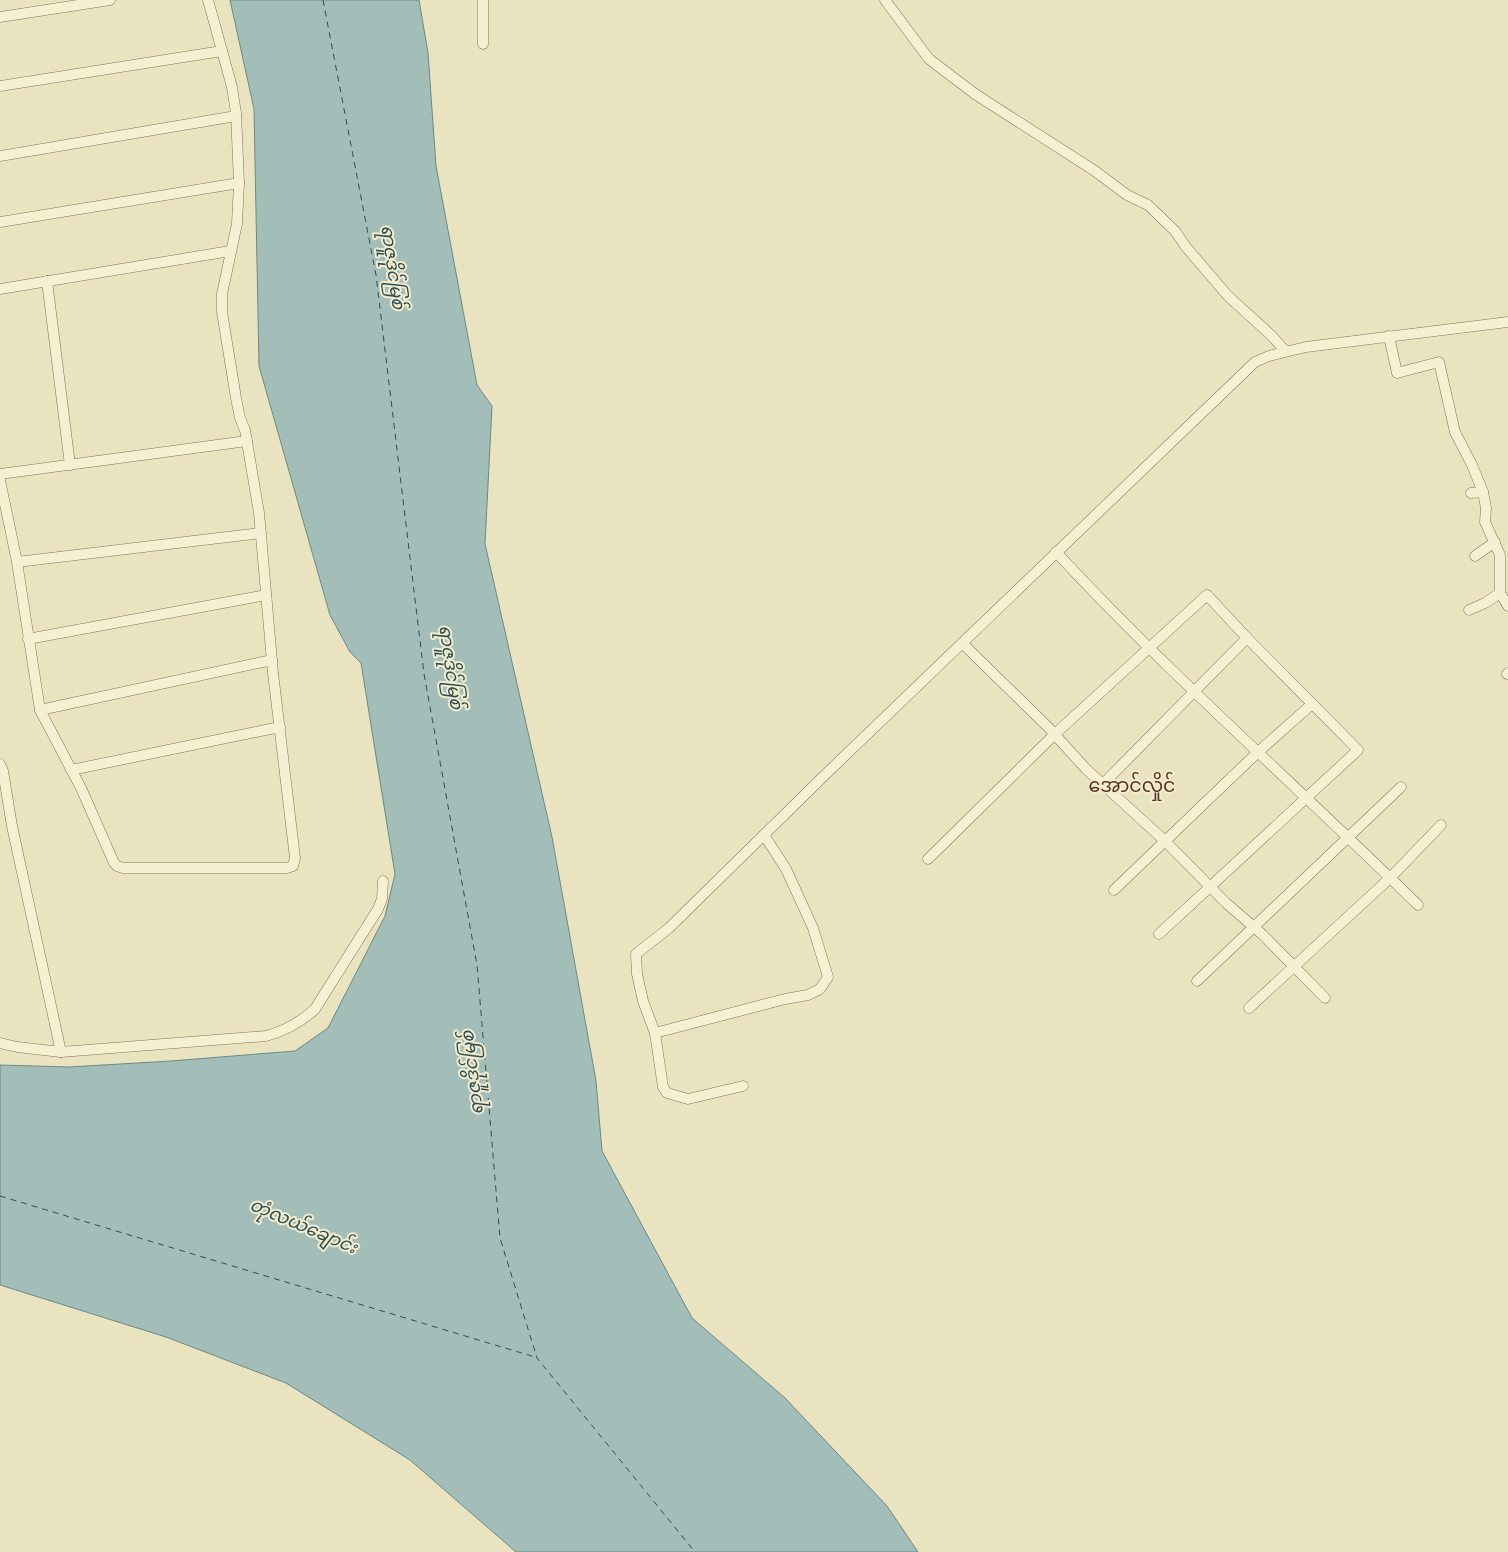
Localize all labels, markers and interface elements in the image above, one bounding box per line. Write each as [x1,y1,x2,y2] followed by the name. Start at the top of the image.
[372,223,412,313] water label: ရာဇူဒိုင်မြစ်
[430,623,470,713] water label: ရာဇူဒိုင်မြစ်
[1089,771,1175,801] district label: အောင်လှိုင်
[454,1028,492,1116] water label: ရာဇူဒိုင်မြစ်
[245,1192,363,1263] water label: တုံလယ်ချောင်း

